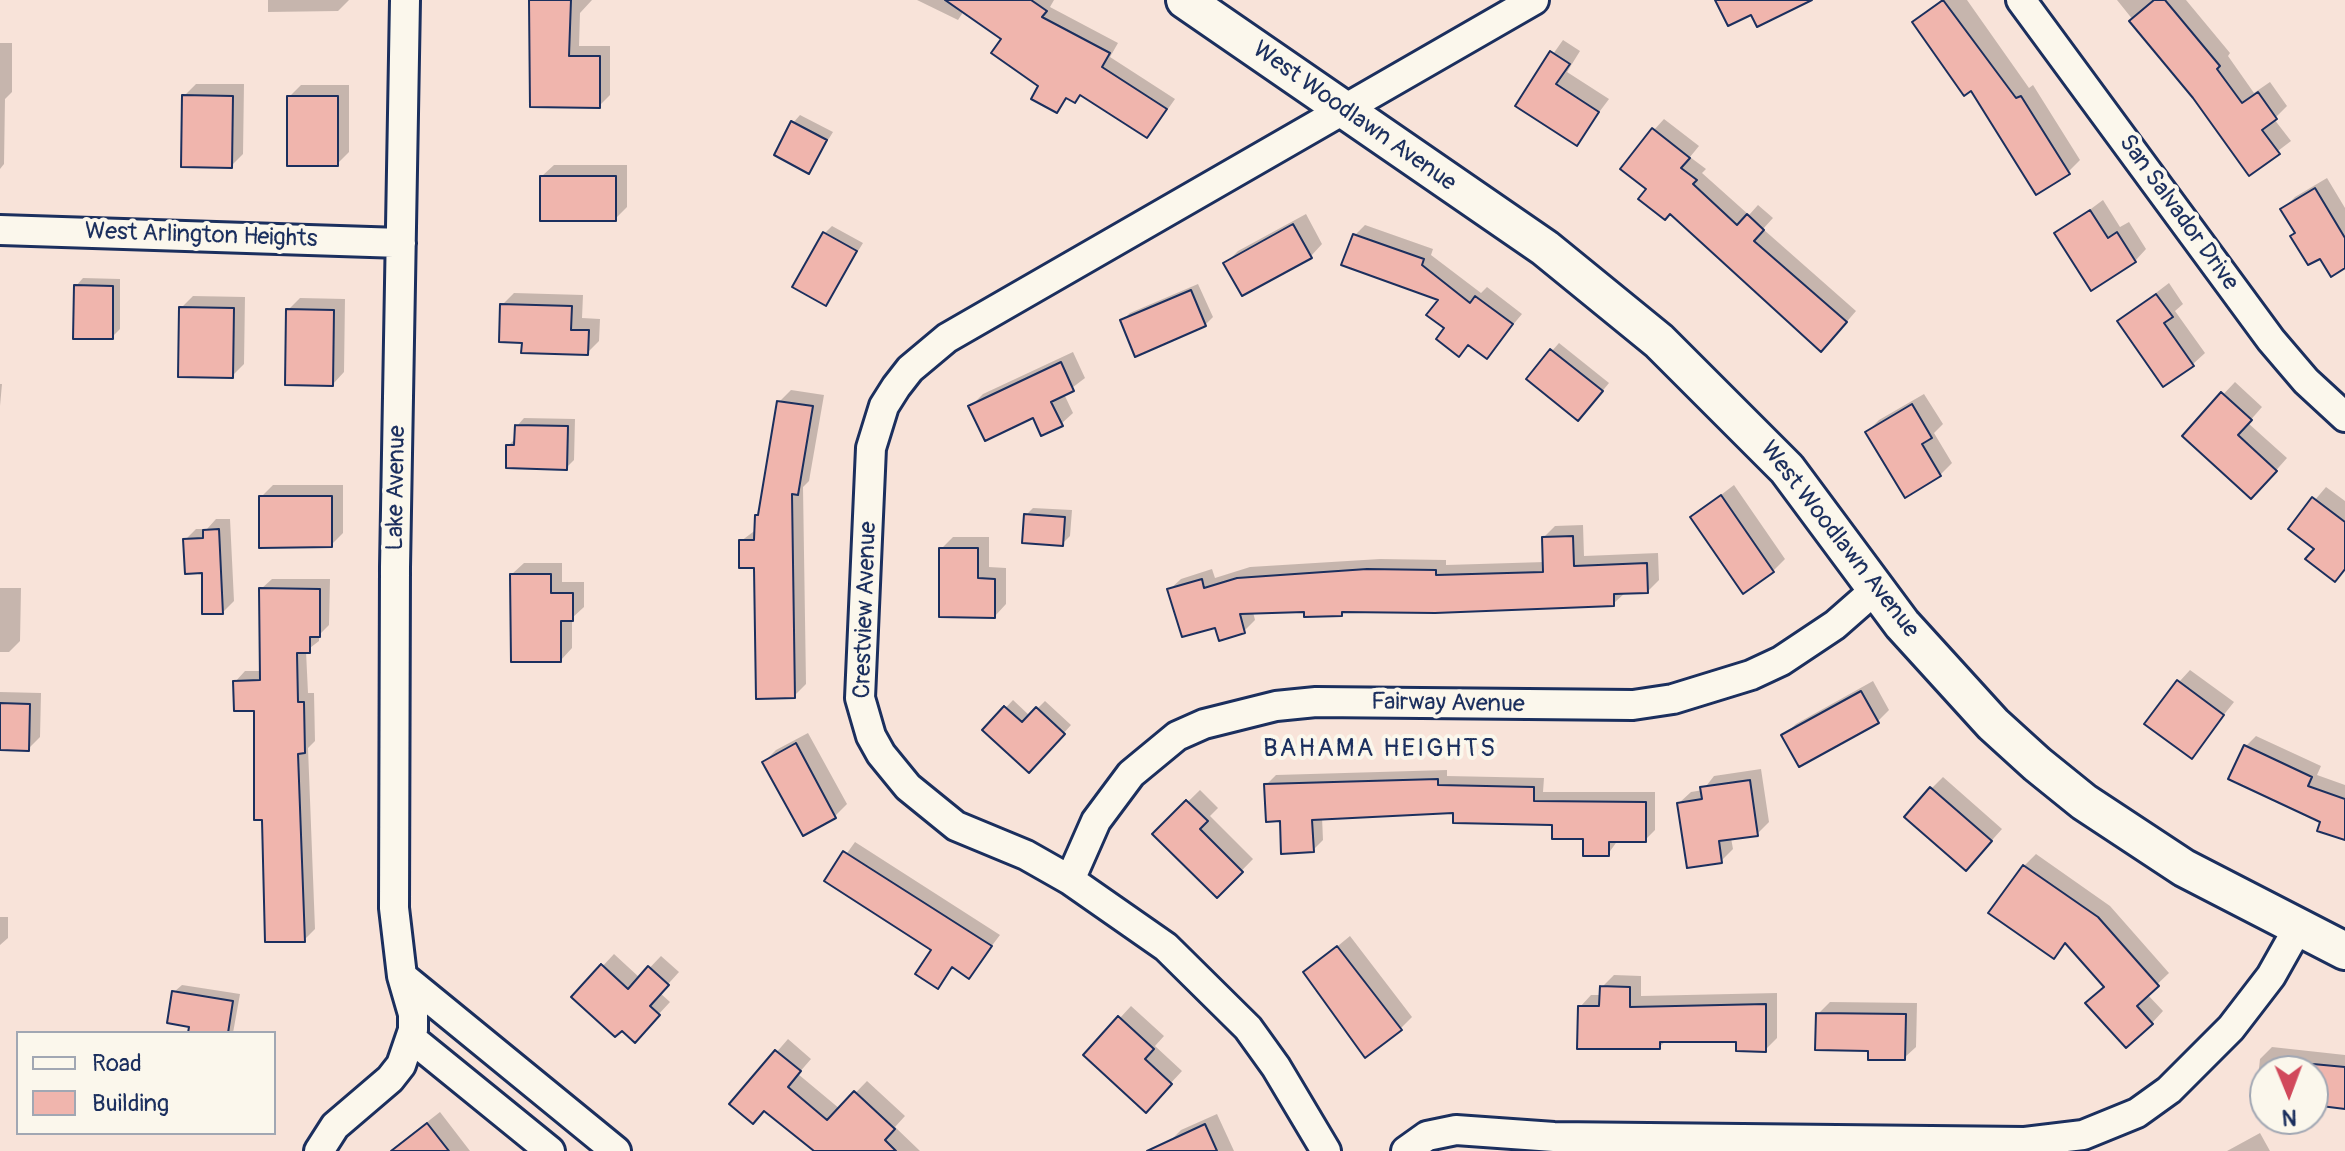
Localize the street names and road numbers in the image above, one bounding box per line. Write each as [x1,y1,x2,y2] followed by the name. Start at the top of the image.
[1247,36,1461,198] street label: West Woodlawn Avenue
[2112,130,2244,296] street label: San Salvador Drive
[84,218,318,254] street label: West Arlington Heights
[382,425,412,551] street label: Lake Avenue
[1753,436,1925,644] street label: West Woodlawn Avenue
[849,521,883,699] street label: Crestview Avenue
[1371,688,1525,720] street label: Fairway Avenue

